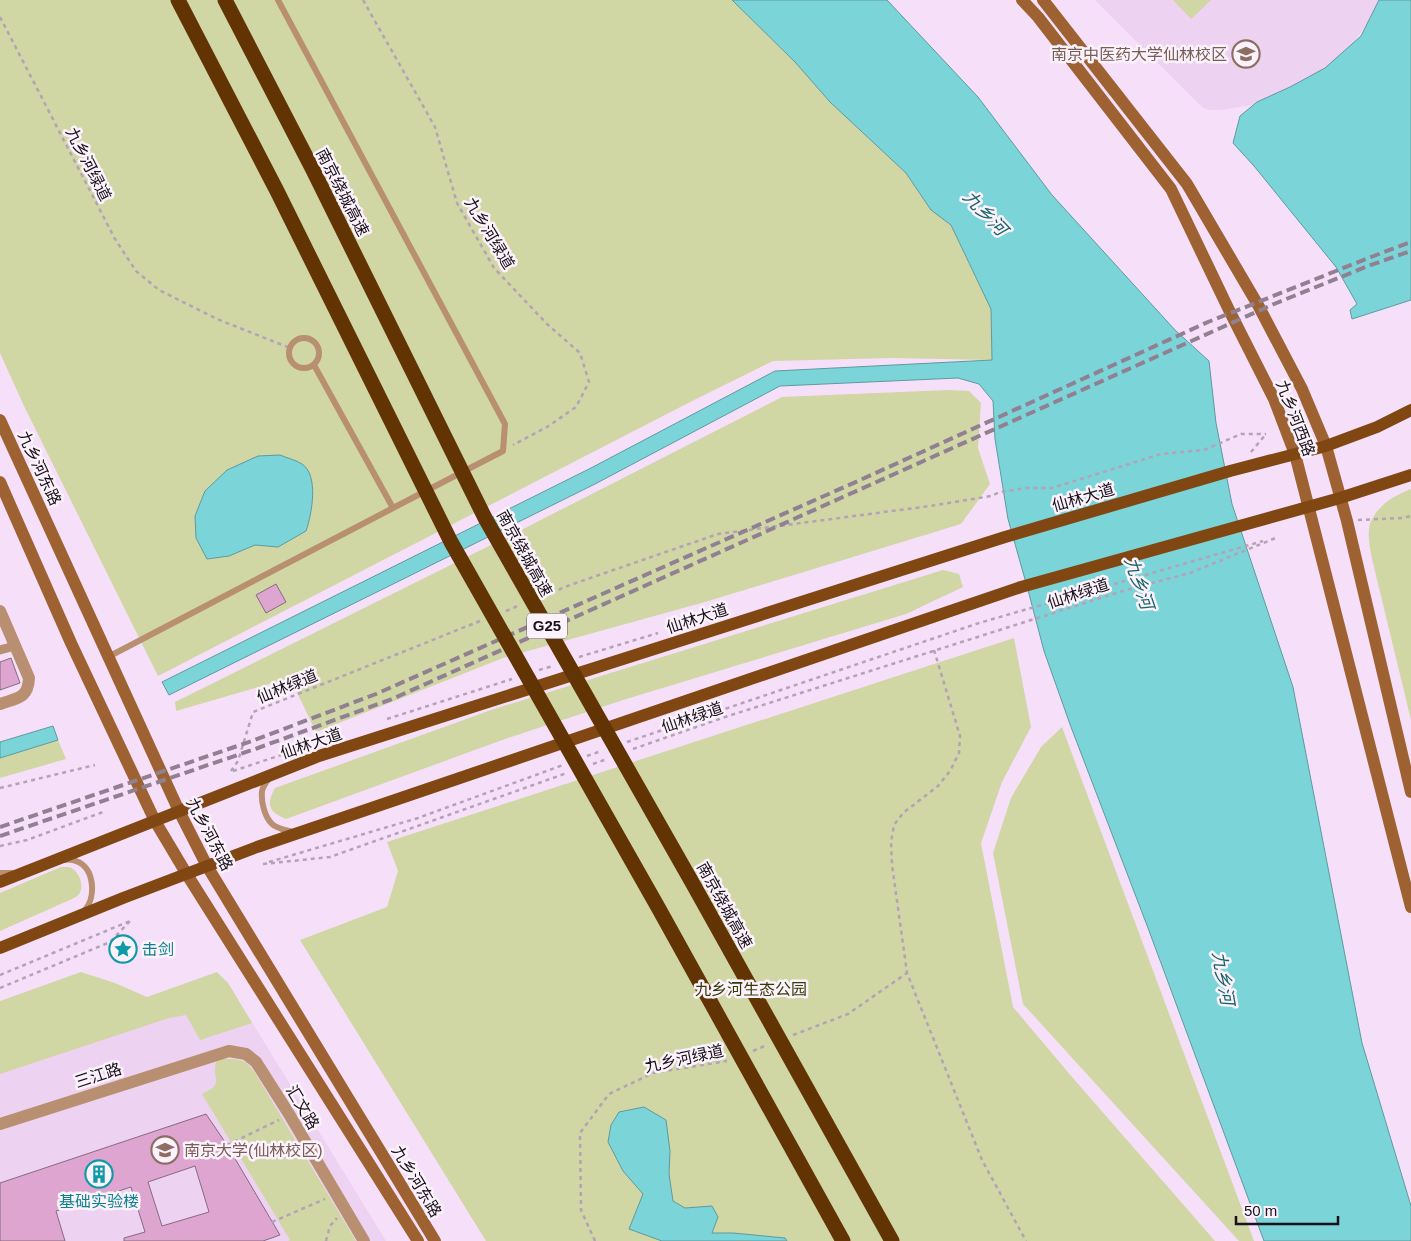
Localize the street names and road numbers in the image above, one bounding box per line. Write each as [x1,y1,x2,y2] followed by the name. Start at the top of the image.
[63,125,114,204] street label: 九乡河绿道
[313,146,372,239] street label: 南京绕城高速
[462,195,517,272] street label: 九乡河绿道
[1273,378,1318,459] street label: 九乡河西路
[15,428,64,508] street label: 九乡河东路
[1050,480,1116,514] street label: 仙林大道
[494,507,555,599] street label: 南京绕城高速
[1045,576,1111,611] street label: 仙林绿道
[664,601,730,636] street label: 仙林大道
[527,614,567,638] road number: G25
[254,667,320,706] street label: 仙林绿道
[659,699,725,736] street label: 仙林绿道
[278,725,344,762] street label: 仙林大道
[183,795,236,874] street label: 九乡河东路
[694,859,755,951] street label: 南京绕城高速
[643,1042,725,1075] street label: 九乡河绿道
[73,1060,124,1091] street label: 三江路
[283,1082,322,1132] street label: 汇文路
[389,1143,444,1220] street label: 九乡河东路

